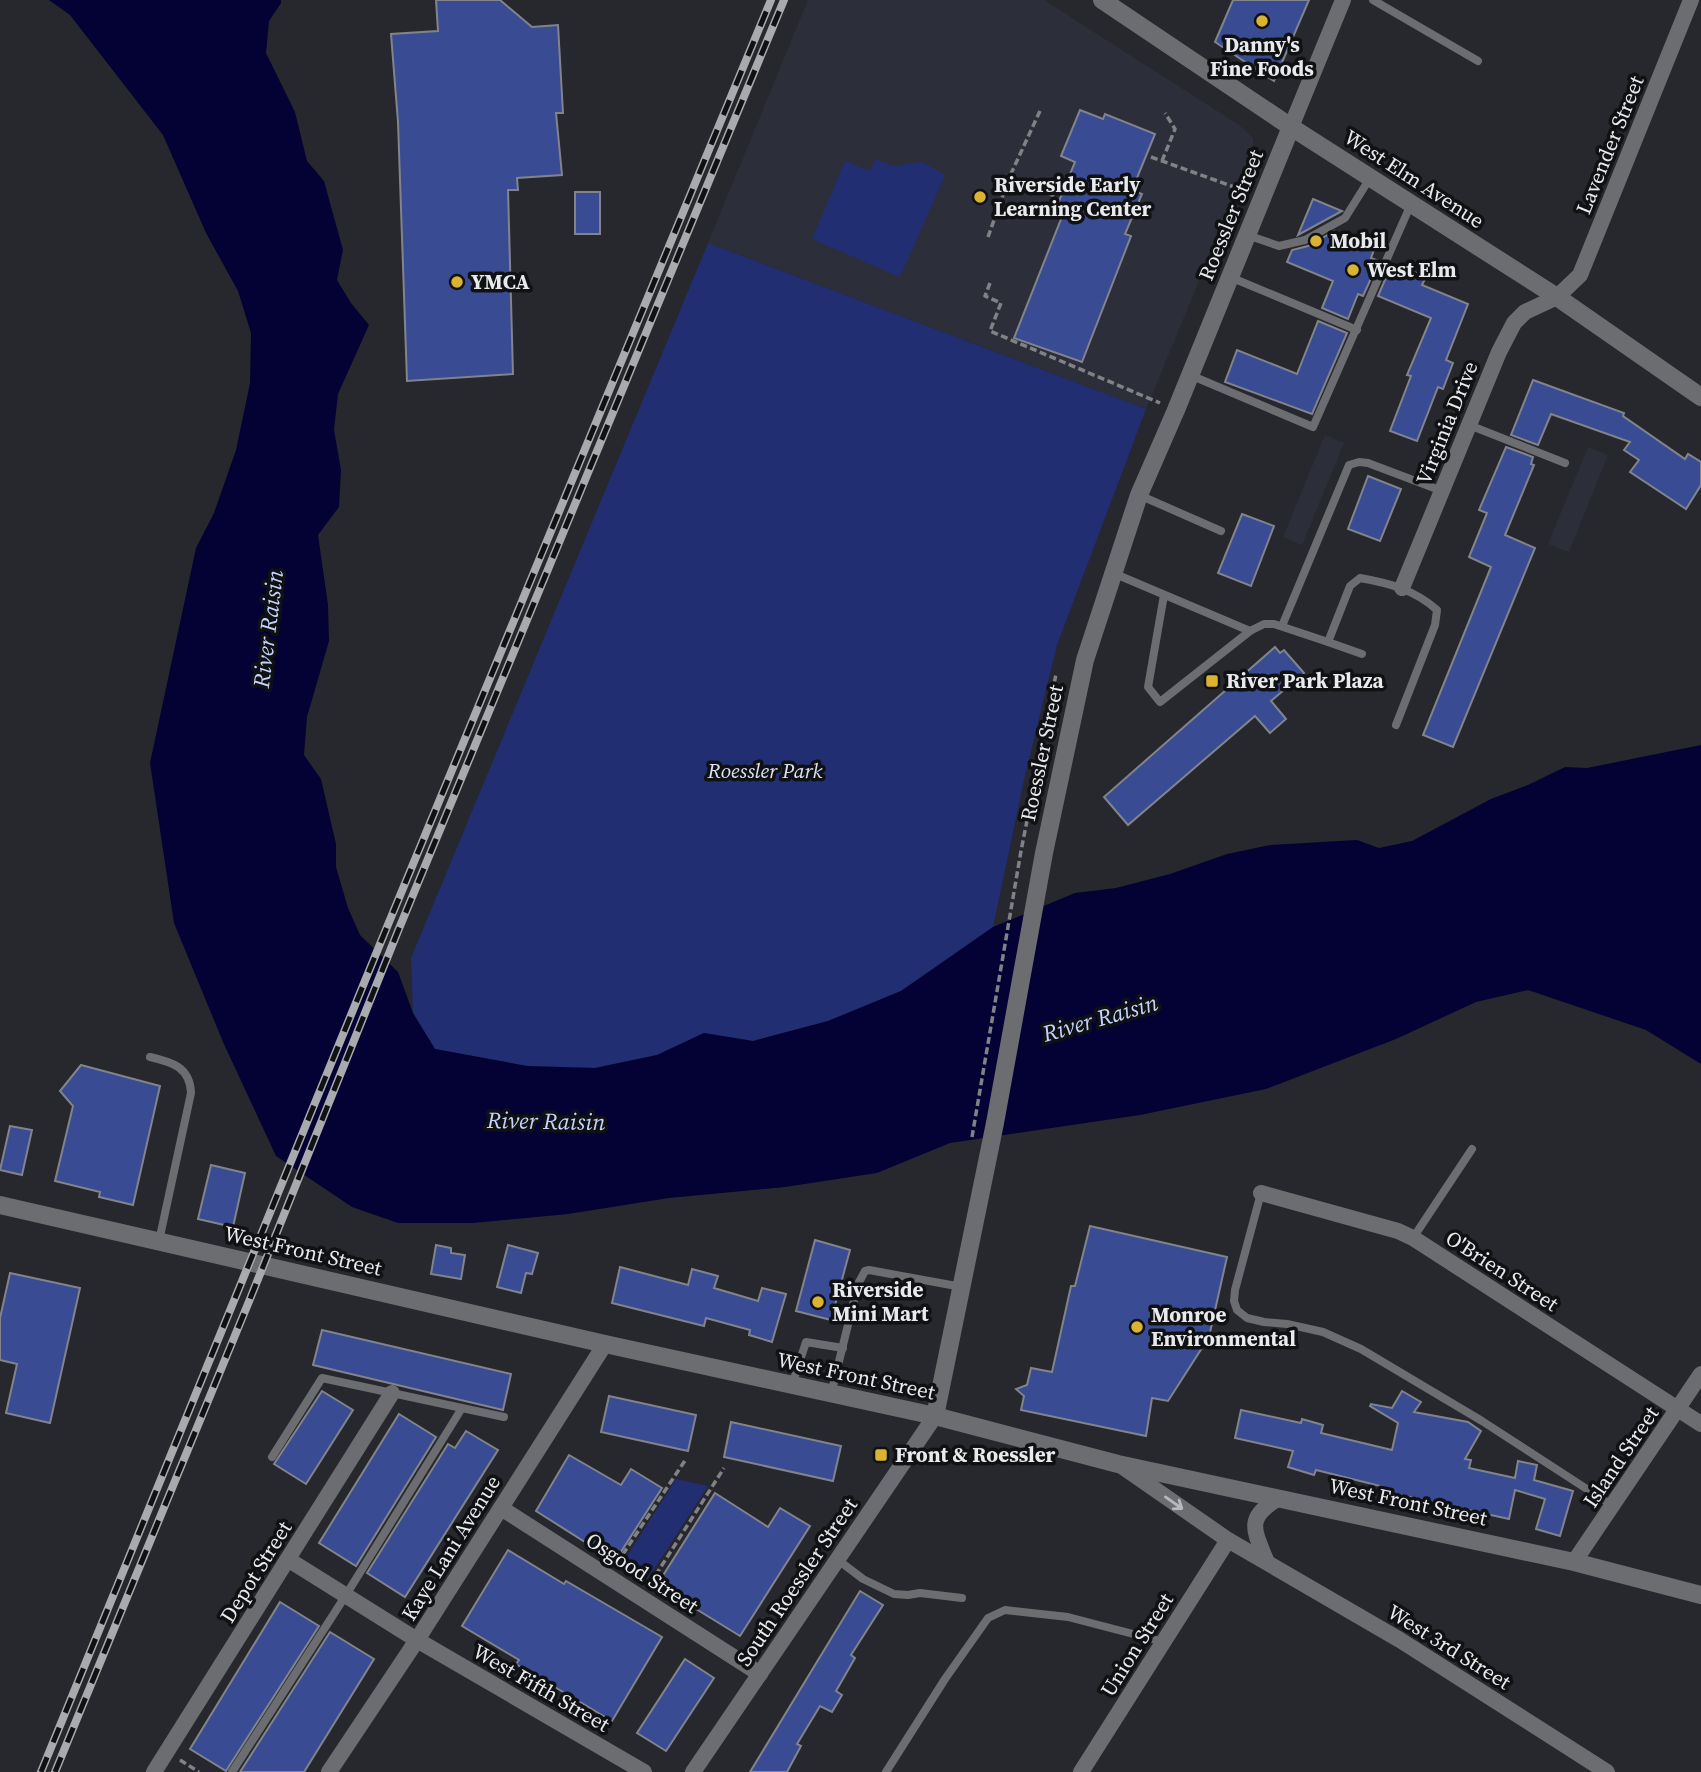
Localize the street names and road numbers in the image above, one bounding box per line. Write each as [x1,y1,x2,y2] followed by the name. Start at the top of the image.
[1569,71,1651,218] street label: Lavender Street
[1338,122,1490,235] street label: West Elm Avenue
[1191,145,1270,285] street label: Roessler Street
[1409,357,1484,489] street label: Virginia Drive
[1013,682,1070,824] street label: Roessler Street
[222,1218,385,1283] street label: West Front Street
[1440,1223,1564,1318] street label: O'Brien Street
[774,1345,938,1406] street label: West Front Street
[1576,1400,1665,1513] street label: Island Street
[394,1470,507,1626] street label: Kaye Lani Avenue
[1326,1471,1490,1532] street label: West Front Street
[729,1492,864,1672] street label: South Roessler Street
[213,1515,298,1628] street label: Depot Street
[580,1525,704,1620] street label: Osgood Street
[1093,1587,1180,1702] street label: Union Street
[1382,1597,1517,1696] street label: West 3rd Street
[467,1637,615,1739] street label: West Fifth Street

